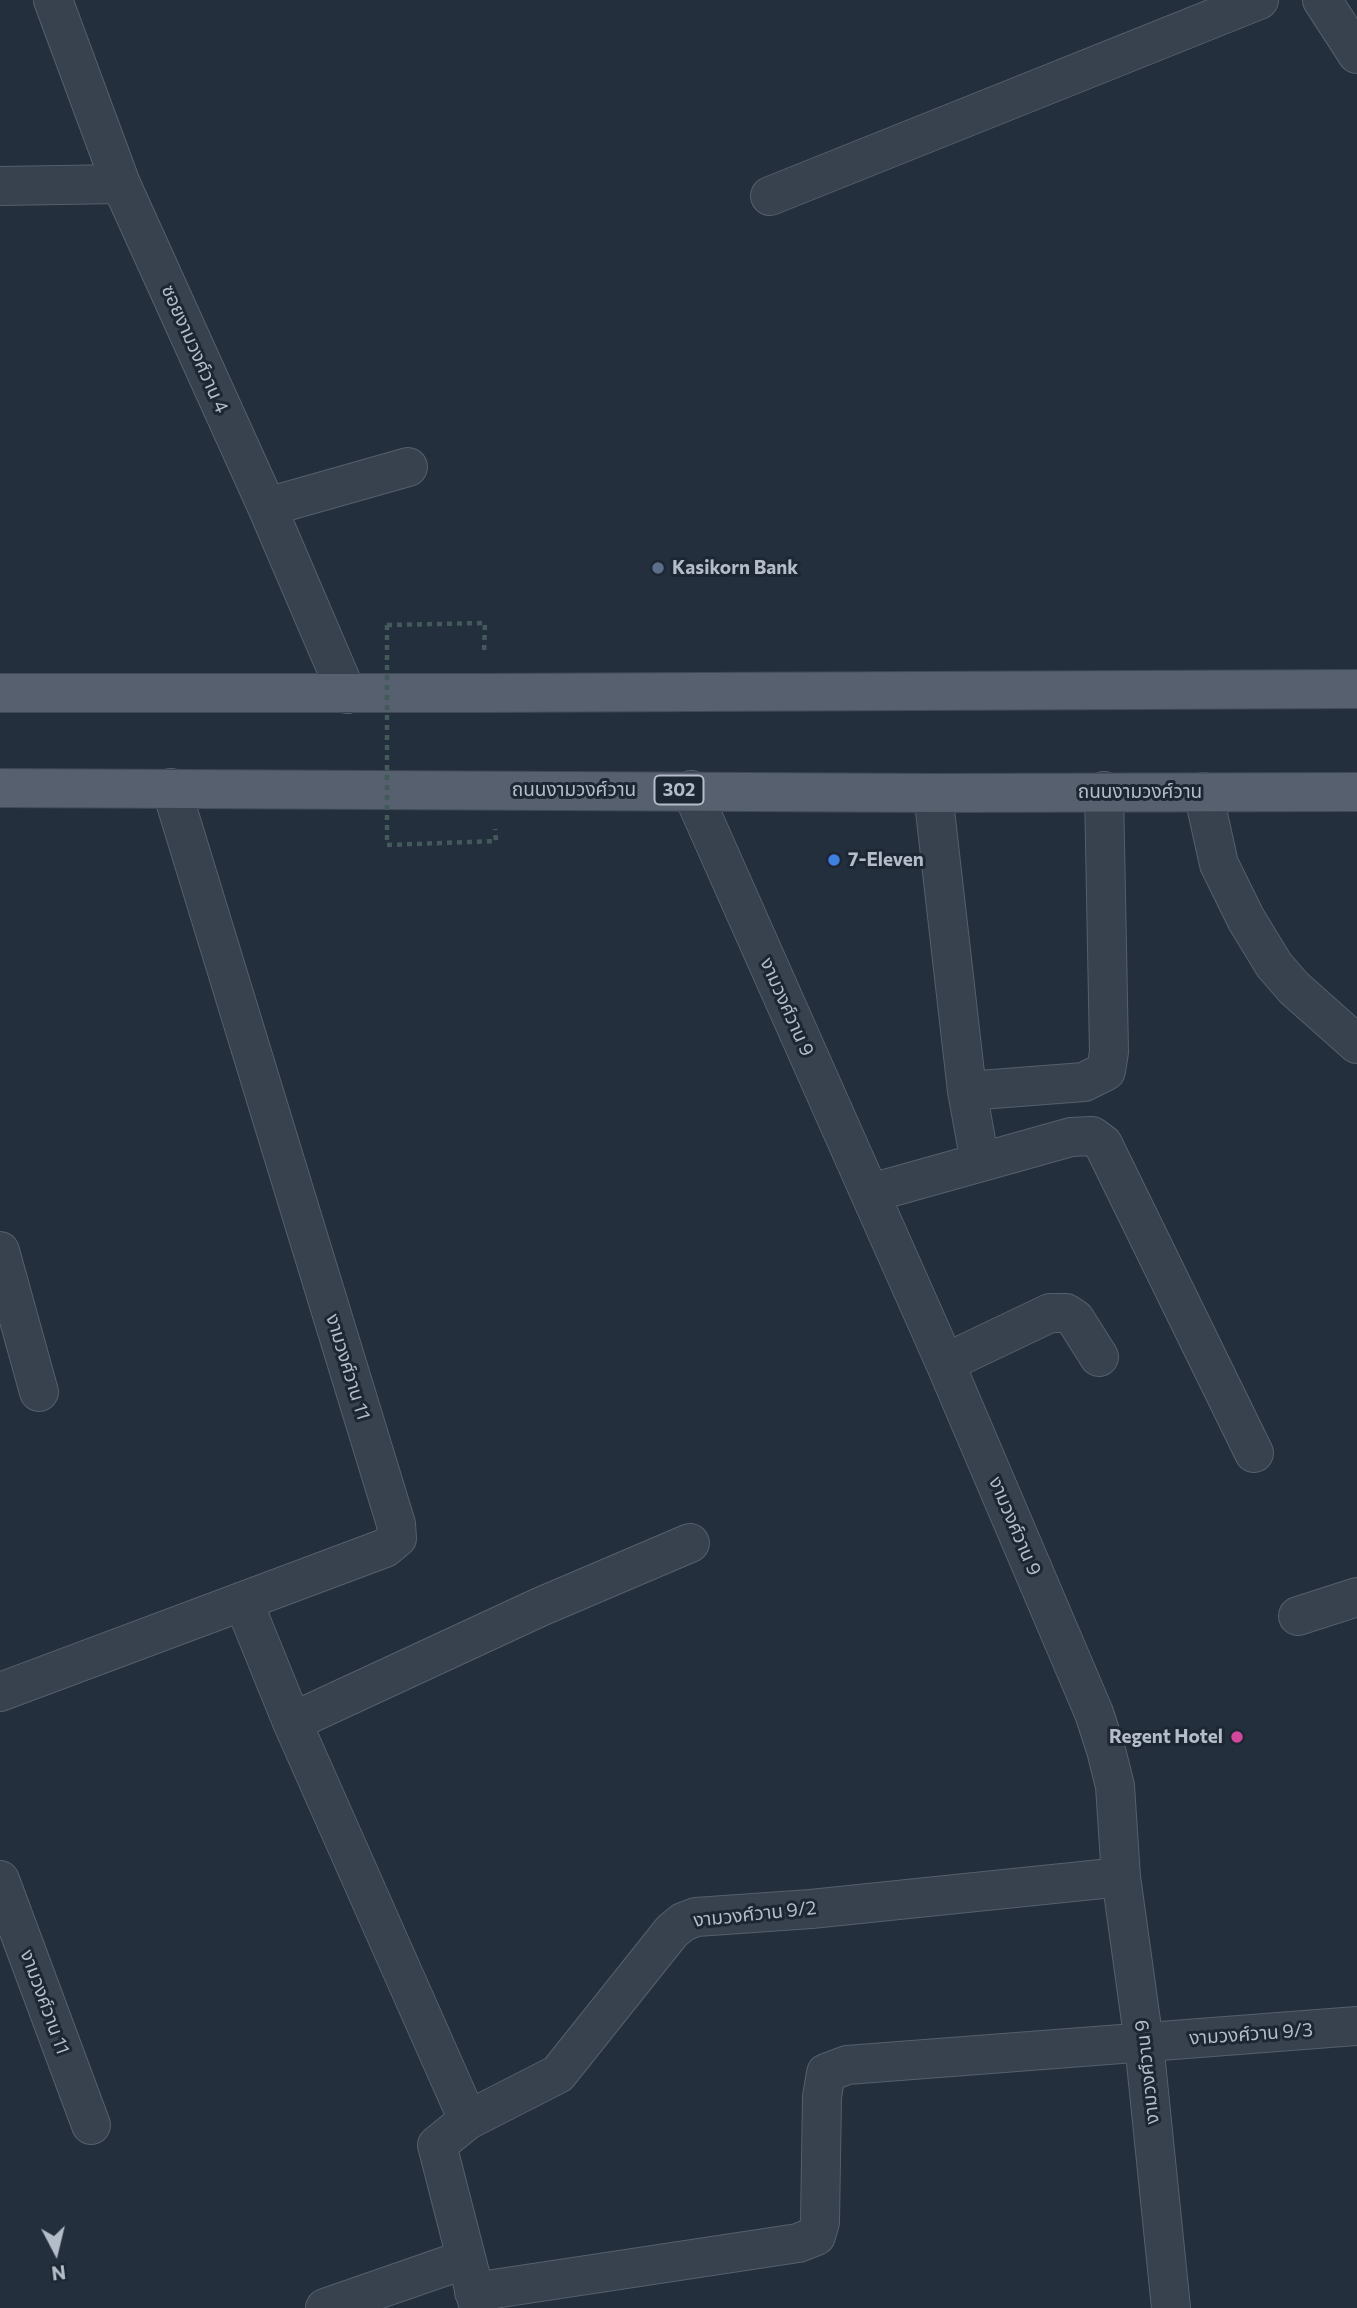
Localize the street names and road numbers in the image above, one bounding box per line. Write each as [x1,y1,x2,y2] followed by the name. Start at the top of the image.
[157,282,233,416] street label: ซอยงามวงศ์วาน 4
[654,776,704,804] road number: 302
[512,779,636,801] street label: ถนนงามวงศ์วาน
[1078,781,1202,803] street label: ถนนงามวงศ์วาน
[755,954,819,1060] street label: งามวงศ์วาน 9
[321,1311,375,1423] street label: งามวงศ์วาน 11
[984,1473,1046,1579] street label: งามวงศ์วาน 9
[692,1896,818,1932] street label: งามวงศ์วาน 9/2
[16,1947,74,2057] street label: งามวงศ์วาน 11
[1188,2018,1314,2050] street label: งามวงศ์วาน 9/3
[1130,2019,1164,2125] street label: งามวงศ์วาน 9

